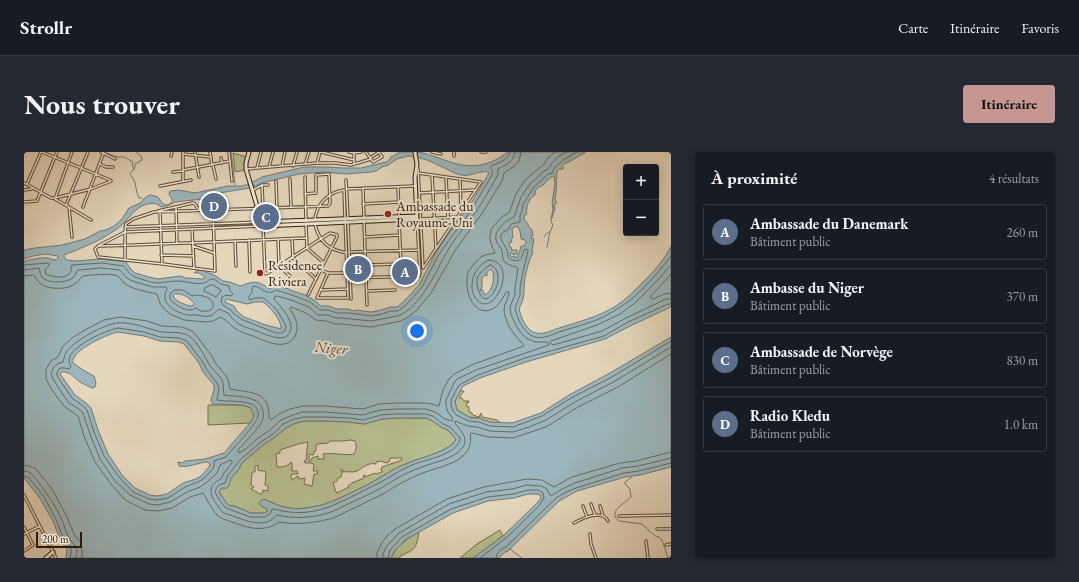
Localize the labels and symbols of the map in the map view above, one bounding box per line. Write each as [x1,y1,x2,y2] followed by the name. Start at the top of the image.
[201,191,227,221] pin: D
[395,197,474,231] place label: Ambassade du Royaume-Uni
[253,202,279,232] pin: C
[383,209,393,219] marker: Ambassade du Royaume-Uni
[345,254,371,284] pin: B
[268,256,323,290] place label: Résidence Riviera
[392,257,418,287] pin: A
[255,268,265,278] marker: Résidence Riviera
[407,321,427,341] your location
[313,337,349,358] water label: Niger
[36,530,82,549] scale bar

